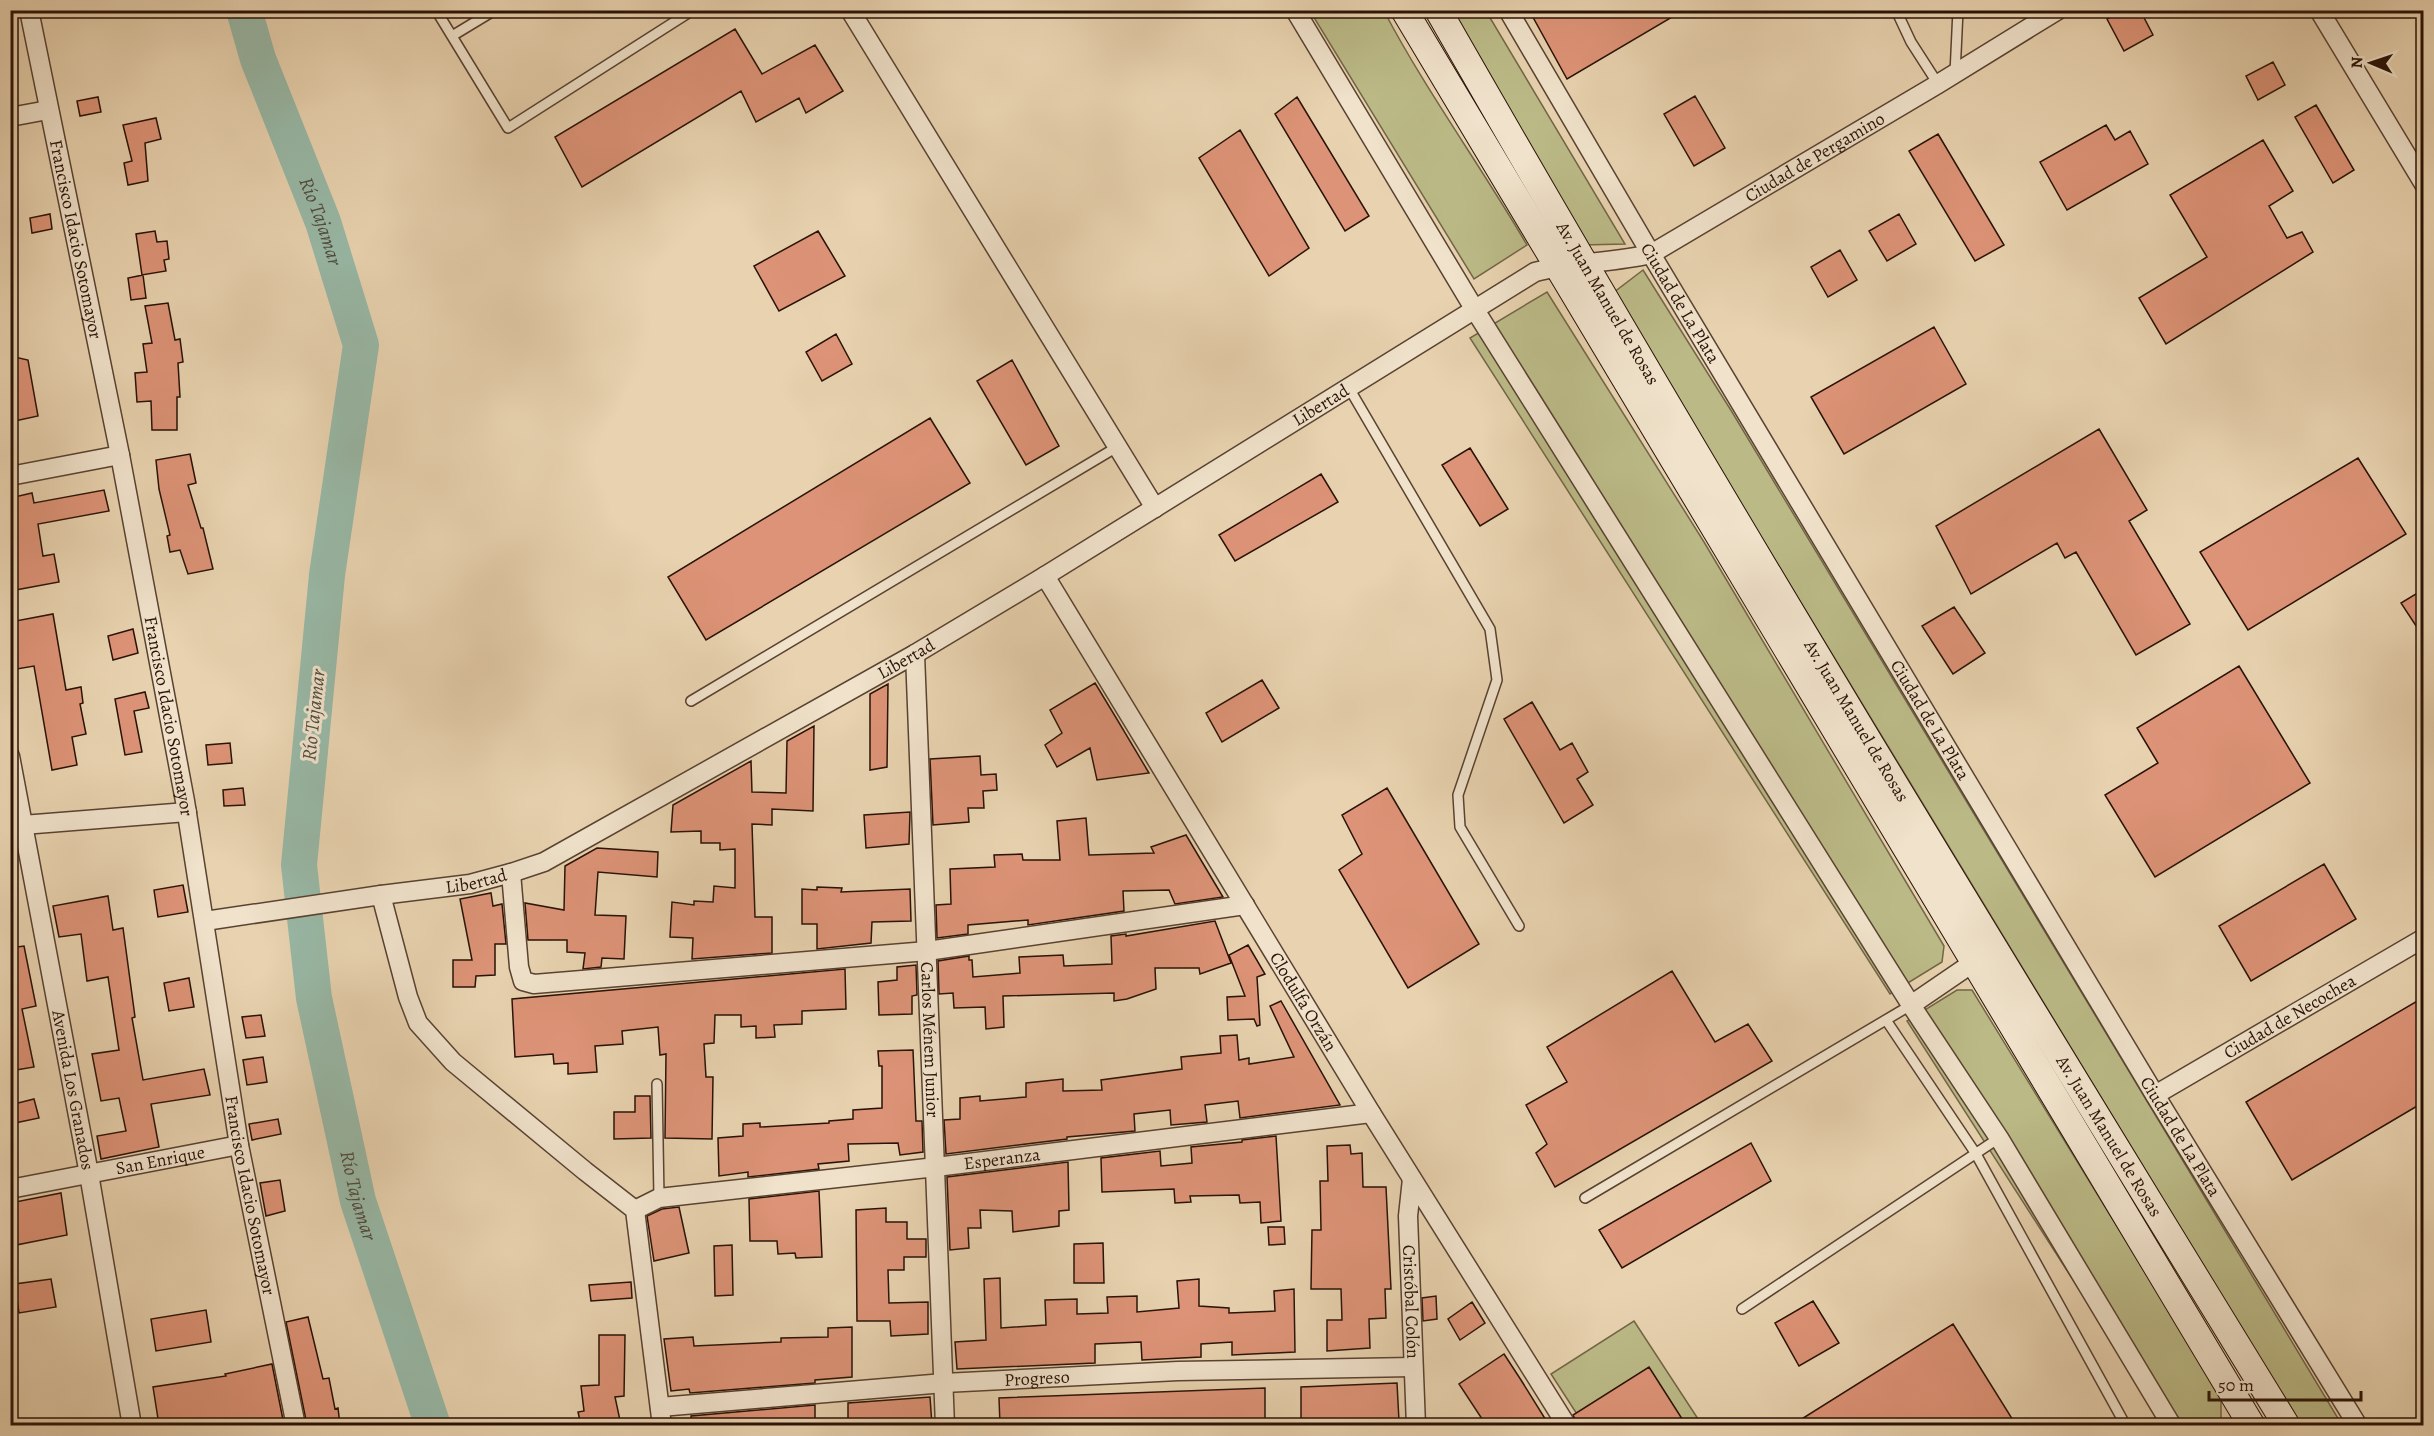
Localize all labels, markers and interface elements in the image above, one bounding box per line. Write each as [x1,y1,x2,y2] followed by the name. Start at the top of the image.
[2341,33,2401,93] north arrow
[2346,56,2368,69] text: N
[1740,106,1889,208] street label: Ciudad de Pergamino
[44,137,108,341] street label: Francisco Idacio Sotomayor
[292,173,349,270] water label: Río Tajamar
[1550,216,1665,389] street label: Av. Juan Manuel de Rosas
[1635,238,1726,368] street label: Ciudad de La Plata
[1288,378,1354,432] street label: Libertad
[139,614,199,818] street label: Francisco Idacio Sotomayor
[873,633,939,685] street label: Libertad
[1798,634,1915,806] street label: Av. Juan Manuel de Rosas
[1885,655,1976,785] street label: Ciudad de La Plata
[295,667,332,762] water label: Río Tajamar
[444,863,510,899] street label: Libertad
[1264,948,1343,1056] street label: Clodulfa Orzán
[915,961,945,1118] street label: Carlos Ménem Junior
[2219,968,2361,1064] street label: Ciudad de Necochea
[46,1007,100,1172] street label: Avenida Los Granados
[2050,1050,2168,1221] street label: Av. Juan Manuel de Rosas
[2135,1072,2227,1202] street label: Ciudad de La Plata
[219,1094,281,1297] street label: Francisco Idacio Sotomayor
[114,1140,207,1180] street label: San Enrique
[962,1142,1042,1175] street label: Esperanza
[333,1148,383,1245] water label: Río Tajamar
[1397,1244,1425,1359] street label: Cristóbal Colón
[2209,1364,2360,1402] scale bar
[1004,1365,1070,1392] street label: Progreso
[2218,1373,2254,1397] text: 50 m

